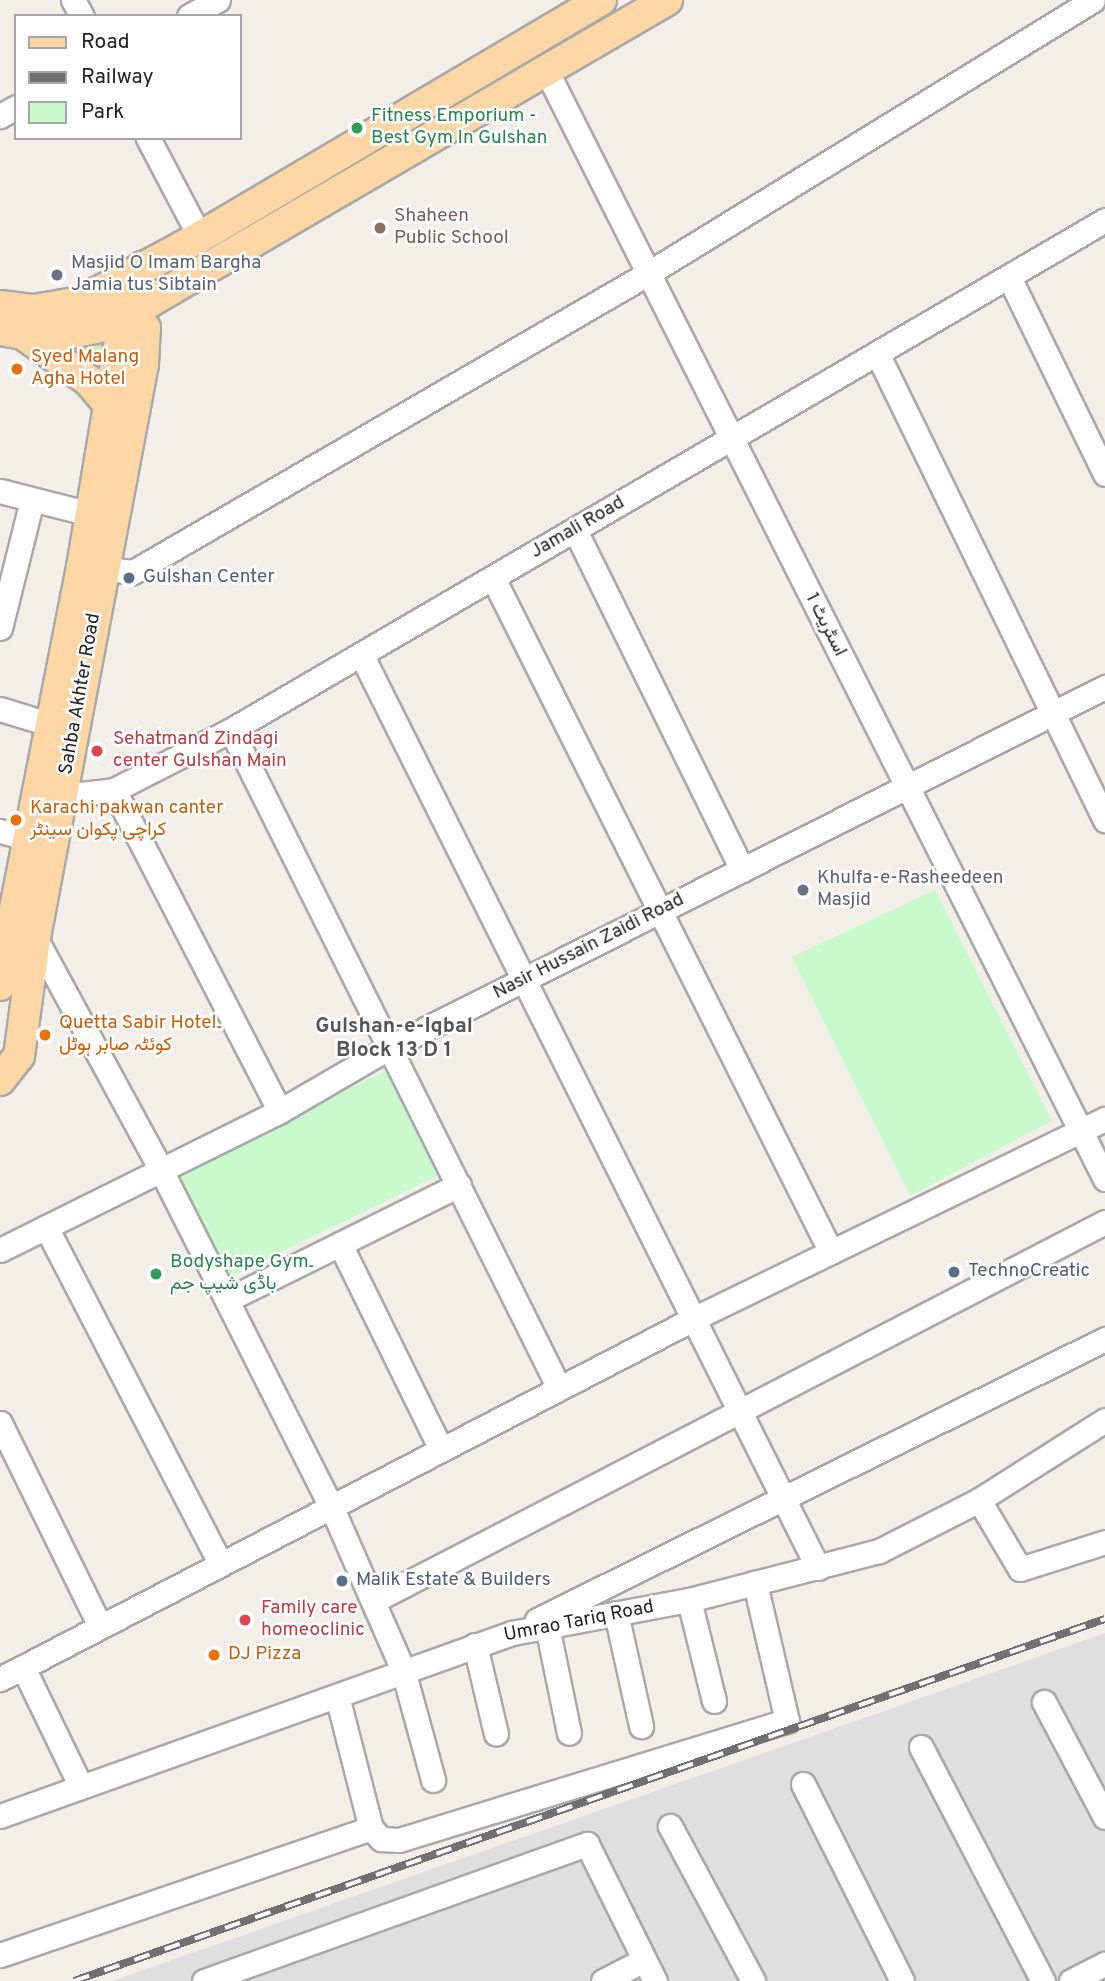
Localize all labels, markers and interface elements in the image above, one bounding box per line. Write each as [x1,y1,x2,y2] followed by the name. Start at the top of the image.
[14,14,242,140] legend
[81,29,130,56] text: Road
[81,64,154,91] text: Railway
[81,99,124,126] text: Park
[371,106,547,150] place label: Fitness Emporium - Best Gym In Gulshan
[349,120,365,136] marker: Fitness Emporium - Best Gym In Gulshan
[394,206,509,250] place label: Shaheen Public School
[372,220,388,236] marker: Shaheen Public School
[71,253,261,297] place label: Masjid O Imam Bargha Jamia tus Sibtain
[49,267,65,283] marker: Masjid O Imam Bargha Jamia tus Sibtain
[31,347,139,391] place label: Syed Malang Agha Hotel
[9,361,25,377] marker: Syed Malang Agha Hotel
[527,492,629,564] street label: Jamali Road
[143,567,275,589] place label: Gulshan Center
[121,570,137,586] marker: Gulshan Center
[799,589,851,661] street label: اسٹریٹ 1
[56,611,106,777] street label: Sahba Akhter Road
[113,729,287,773] place label: Sehatmand Zindagi center Gulshan Main
[87,741,107,761] marker: Sehatmand Zindagi center Gulshan Main
[30,798,224,842] place label: Karachi pakwan canter کراچی پکوان سینٹر
[8,812,24,828] marker: Karachi pakwan canter کراچی پکوان سینٹر
[817,868,1003,912] place label: Khulfa-e-Rasheedeen Masjid
[795,882,811,898] marker: Khulfa-e-Rasheedeen Masjid
[490,889,688,1005] street label: Nasir Hussain Zaidi Road
[59,1013,222,1057] place label: Quetta Sabir Hotel۔ کوئٹہ صابر ہوٹل
[315,1014,473,1064] district label: Gulshan-e-Iqbal Block 13 D 1
[37,1027,53,1043] marker: Quetta Sabir Hotel۔ کوئٹہ صابر ہوٹل
[170,1252,314,1296] place label: Bodyshape Gym۔ باڈی شیپ جم
[968,1261,1090,1283] place label: TechnoCreatic
[946,1264,962,1280] marker: TechnoCreatic
[148,1266,164,1282] marker: Bodyshape Gym۔ باڈی شیپ جم
[356,1570,551,1592] place label: Malik Estate & Builders
[334,1573,350,1589] marker: Malik Estate & Builders
[502,1596,656,1648] street label: Umrao Tariq Road
[261,1598,365,1642] place label: Family care homeoclinic
[235,1610,255,1630] marker: Family care homeoclinic
[228,1644,301,1666] place label: DJ Pizza
[206,1647,222,1663] marker: DJ Pizza

